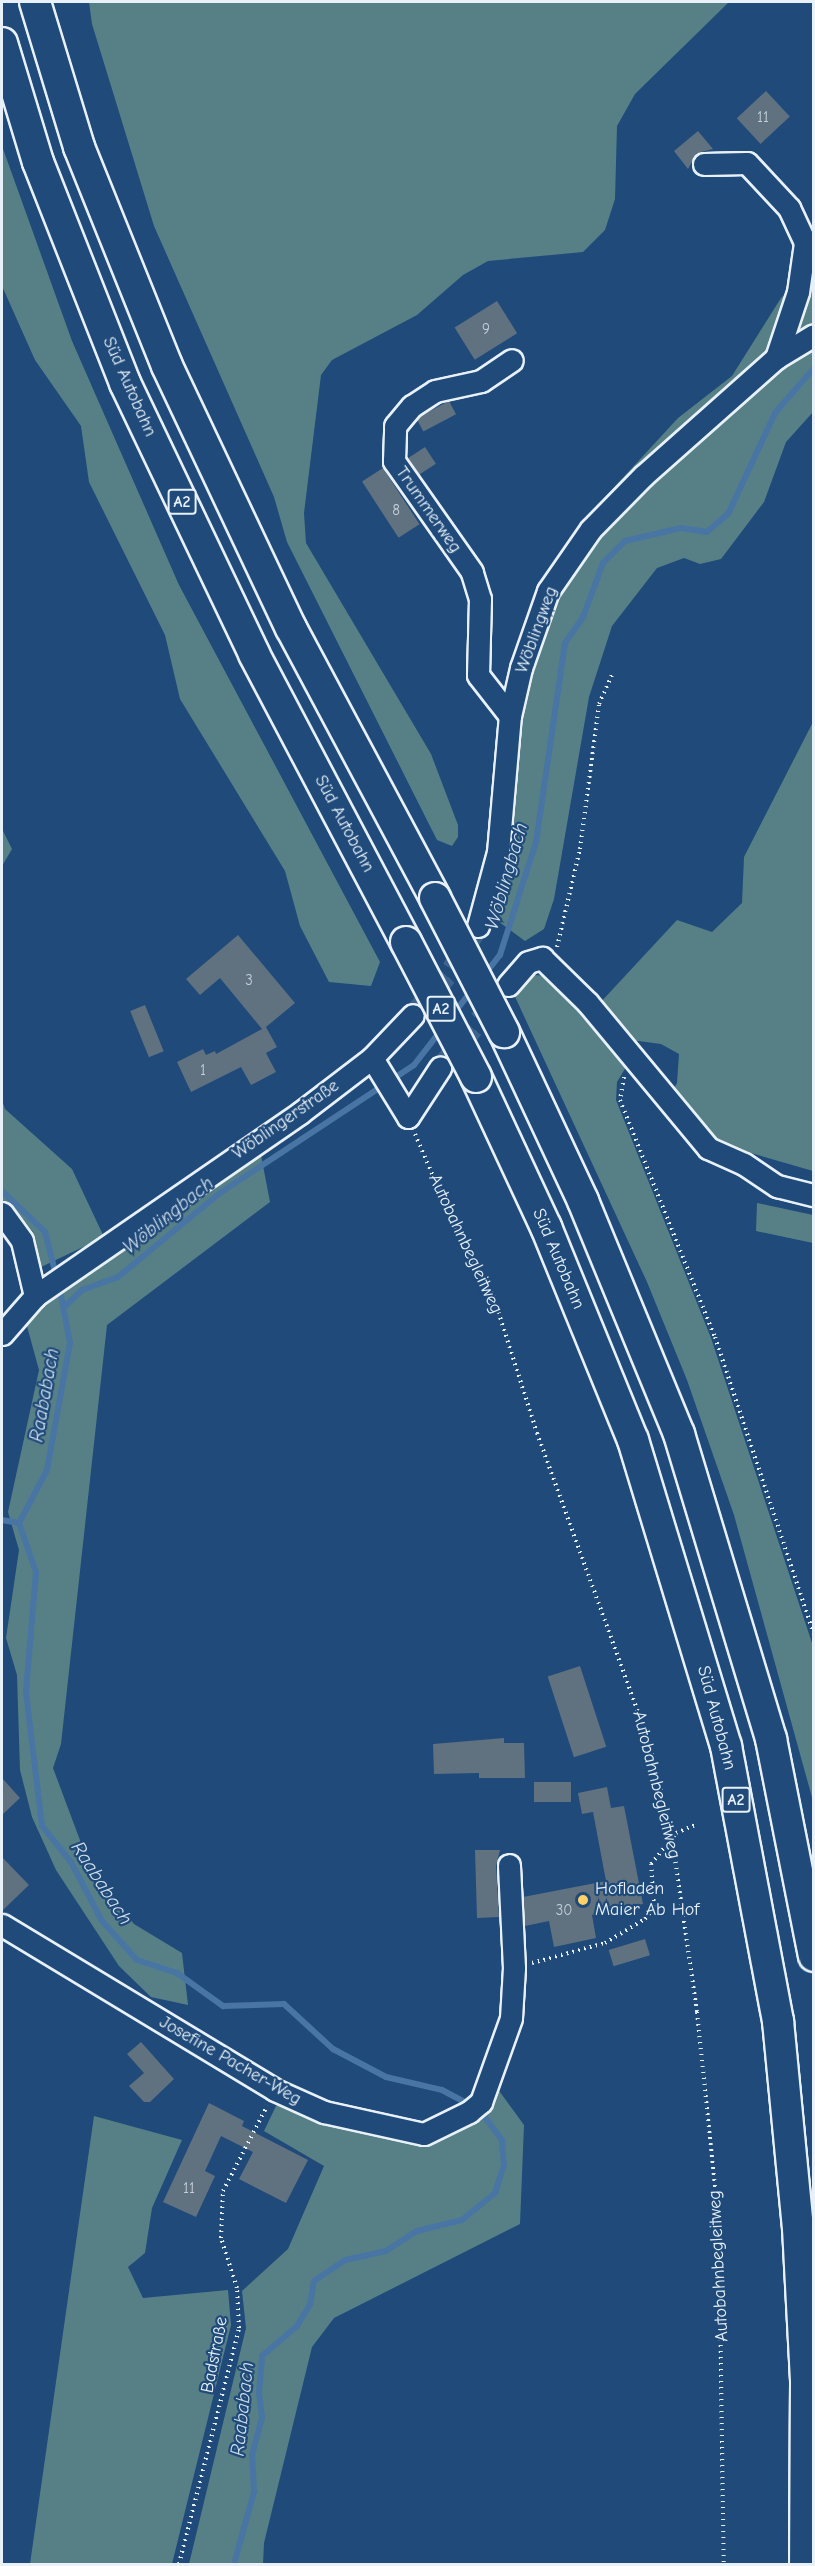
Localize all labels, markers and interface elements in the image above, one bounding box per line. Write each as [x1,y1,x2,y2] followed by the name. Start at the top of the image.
[757,109,769,127] house number: 11
[482,321,490,339] house number: 9
[97,334,161,440] street label: Süd Autobahn
[390,463,466,557] street label: Trummerweg
[167,489,197,515] road number: A2
[392,502,400,520] house number: 8
[511,584,563,676] street label: Wöblingweg
[309,772,379,876] street label: Süd Autobahn
[479,820,533,932] water label: Wöblingbach
[245,972,253,990] house number: 3
[426,996,456,1022] road number: A2
[200,1062,206,1080] house number: 1
[229,1075,343,1165] street label: Wöblingerstraße
[118,1171,218,1259] water label: Wöblingbach
[423,1171,507,1317] street label: Autobahnbegleitweg
[527,1206,589,1312] street label: Süd Autobahn
[24,1346,64,1444] water label: Raababach
[692,1664,740,1772] street label: Süd Autobahn
[627,1709,685,1861] street label: Autobahnbegleitweg
[721,1787,751,1813] road number: A2
[66,1837,138,1929] water label: Raababach
[595,1879,699,1922] place label: Hofladen Maier Ab Hof
[576,1893,590,1907] marker: Hofladen Maier Ab Hof
[556,1902,572,1920] house number: 30
[155,2012,305,2110] street label: Josefine Pacher-Weg
[183,2180,195,2198] house number: 11
[704,2190,734,2342] street label: Autobahnbegleitweg
[197,2315,233,2395] street label: Badstraße
[225,2361,259,2457] water label: Raababach

